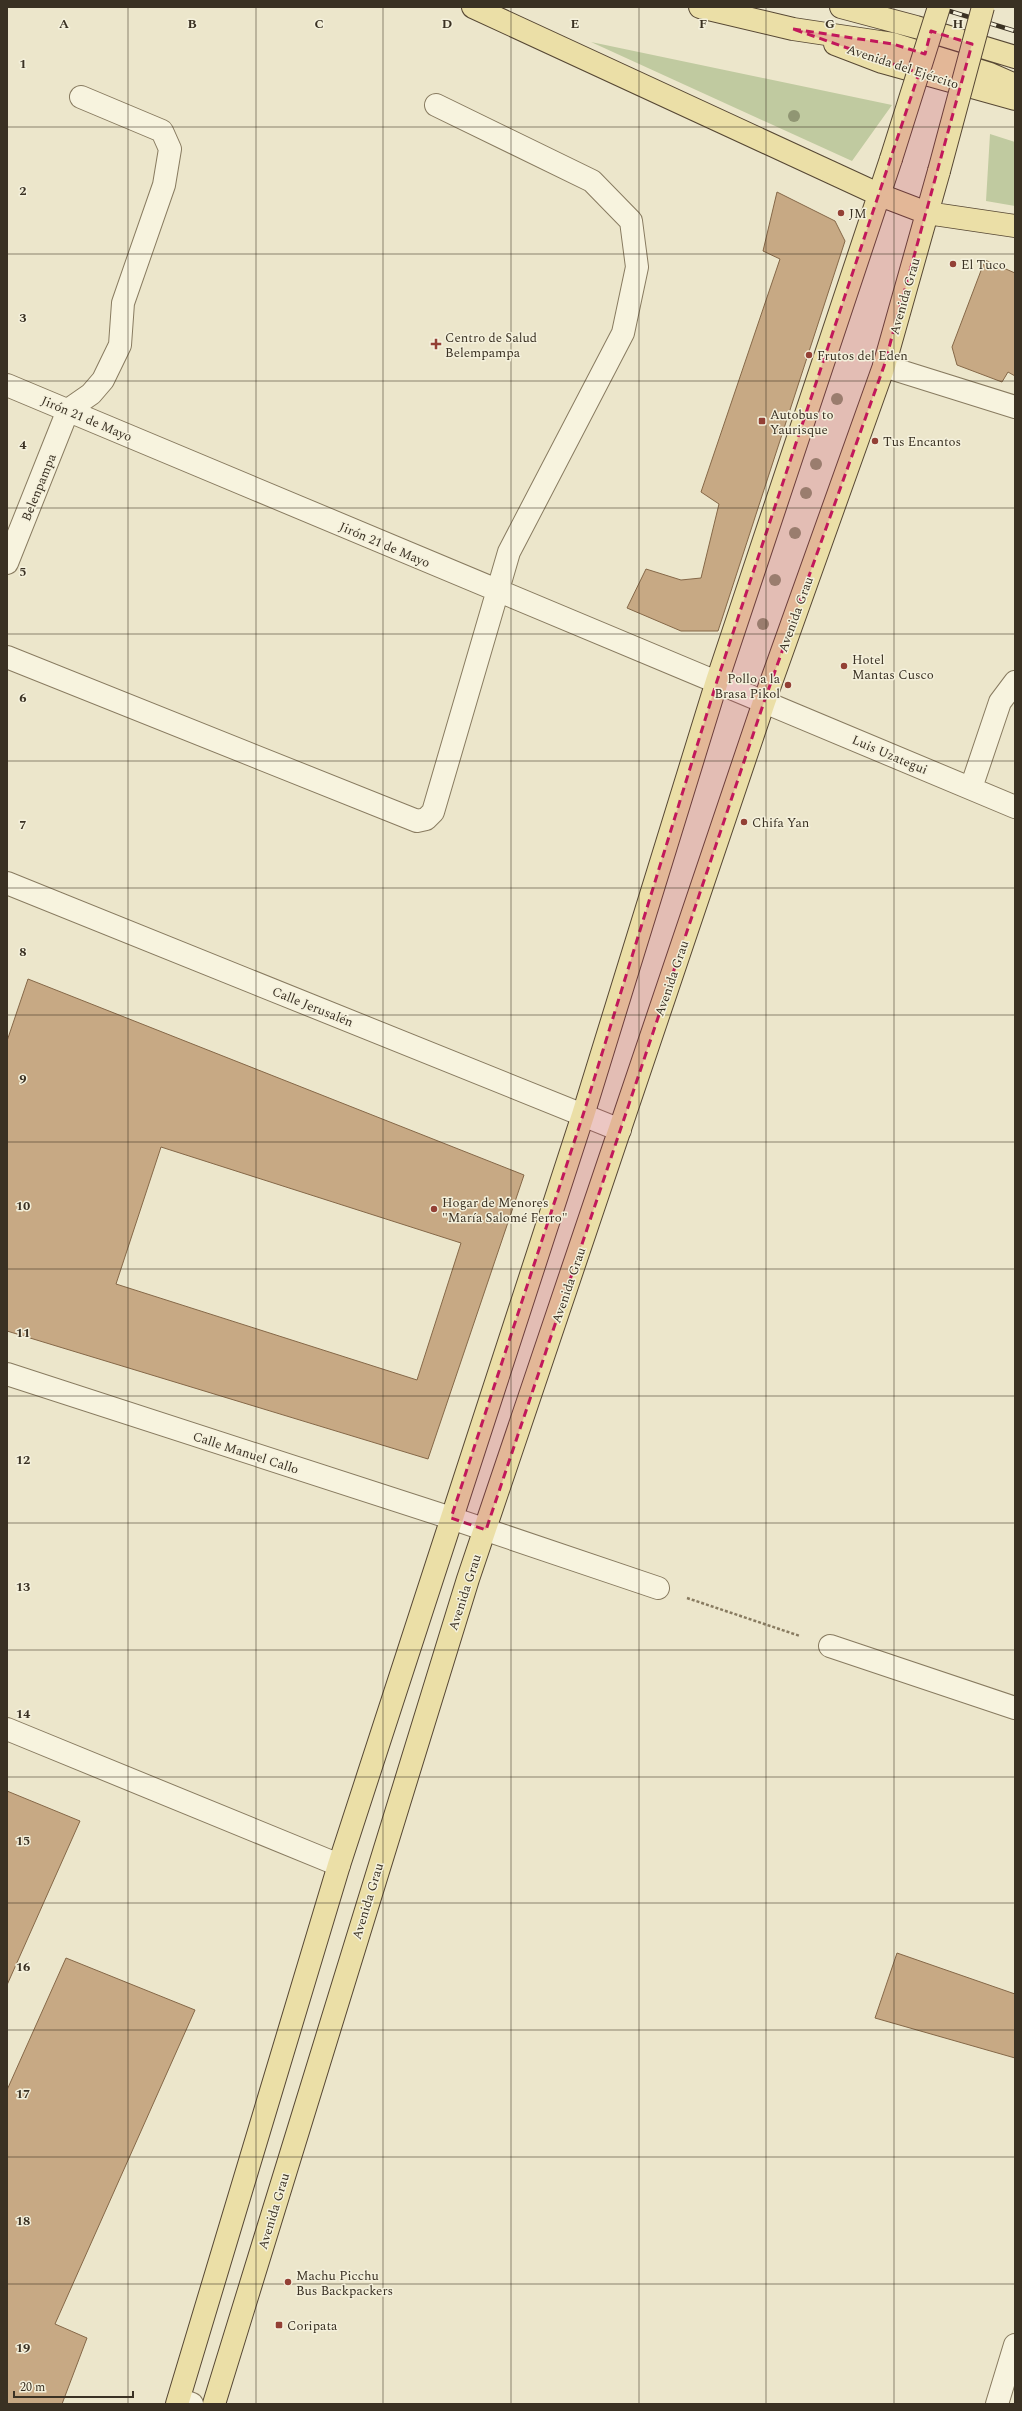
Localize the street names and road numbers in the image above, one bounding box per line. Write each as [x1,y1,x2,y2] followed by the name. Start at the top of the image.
[844,39,961,95] street label: Avenida del Ejército
[884,255,925,337] street label: Avenida Grau
[38,391,135,447] street label: Jirón 21 de Mayo
[16,450,62,524] street label: Belenpampa
[336,517,433,573] street label: Jirón 21 de Mayo
[773,574,819,655] street label: Avenida Grau
[849,730,931,780] street label: Luis Uzategui
[650,938,694,1019] street label: Avenida Grau
[269,982,357,1032] street label: Calle Jerusalén
[547,1245,591,1326] street label: Avenida Grau
[190,1426,301,1480] street label: Calle Manuel Callo
[443,1552,487,1633] street label: Avenida Grau
[347,1861,389,1942] street label: Avenida Grau
[253,2171,295,2252] street label: Avenida Grau

